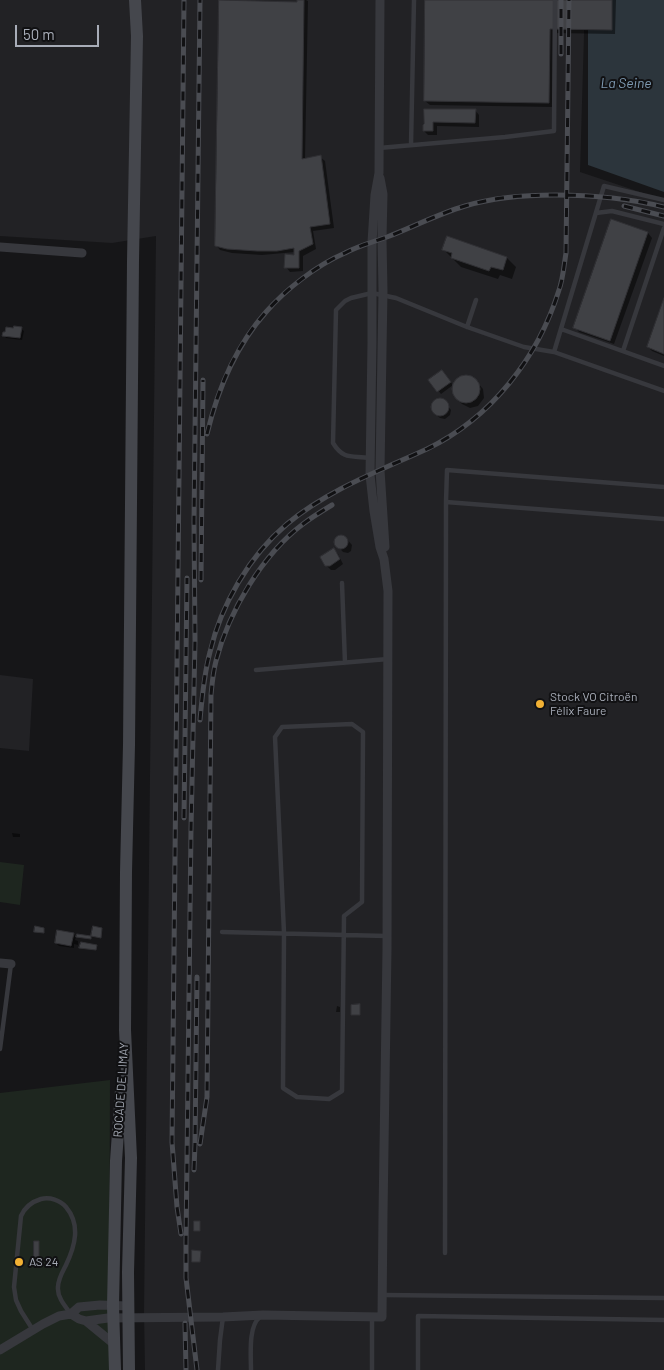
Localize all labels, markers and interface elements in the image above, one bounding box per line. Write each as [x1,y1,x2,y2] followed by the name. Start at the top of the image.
[18,15,101,47] scale bar
[23,25,55,43] text: 50 m
[601,75,651,91] water label: La Seine
[550,690,637,718] place label: Stock VO Citroën Félix Faure
[534,698,546,710] marker: Stock VO Citroën Félix Faure
[110,1042,132,1138] street label: ROCADE DE LIMAY
[29,1255,58,1269] place label: AS 24
[13,1256,25,1268] marker: AS 24

